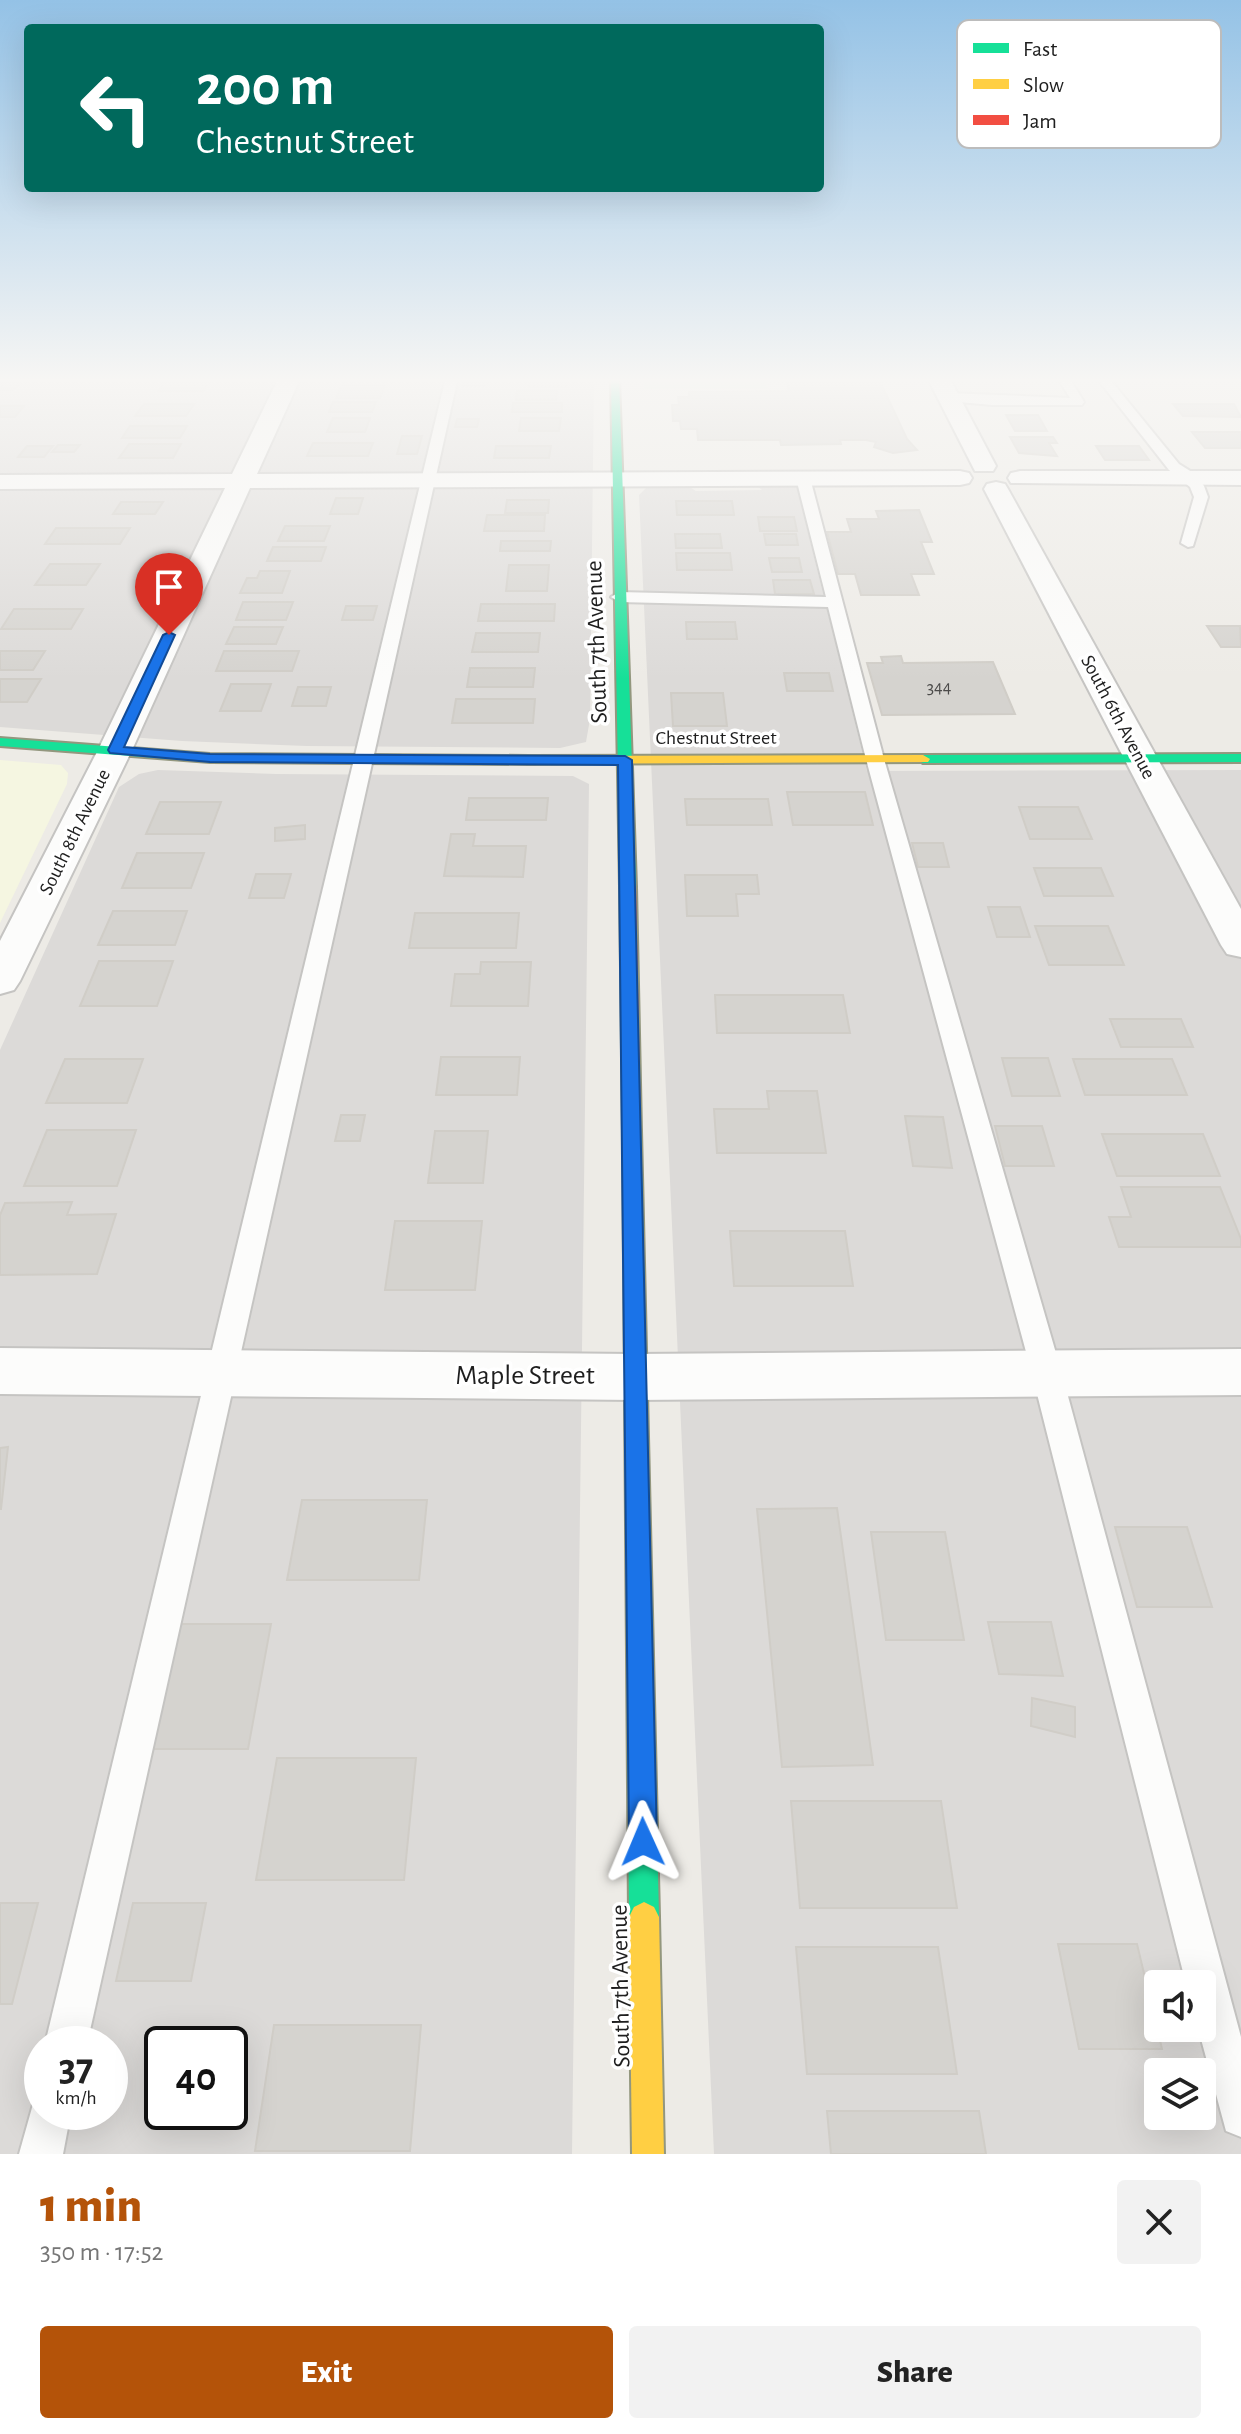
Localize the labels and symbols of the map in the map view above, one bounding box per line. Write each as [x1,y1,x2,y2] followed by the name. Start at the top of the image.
[957,20,1221,148] legend
[1023,38,1057,60] text: Fast
[1023,74,1064,96] text: Slow
[1023,110,1057,132] text: Jam
[135,553,203,635] pin
[582,560,612,724] street label: South 7th Avenue
[1077,652,1159,782] street label: South 6th Avenue
[927,679,952,697] house number: 344
[655,728,777,748] street label: Chestnut Street
[36,766,114,898] street label: South 8th Avenue
[455,1362,595,1390] street label: Maple Street
[601,1800,685,1884] position arrow
[608,1904,634,2068] street label: South 7th Avenue
[144,2026,248,2130] speed limit sign: 40

